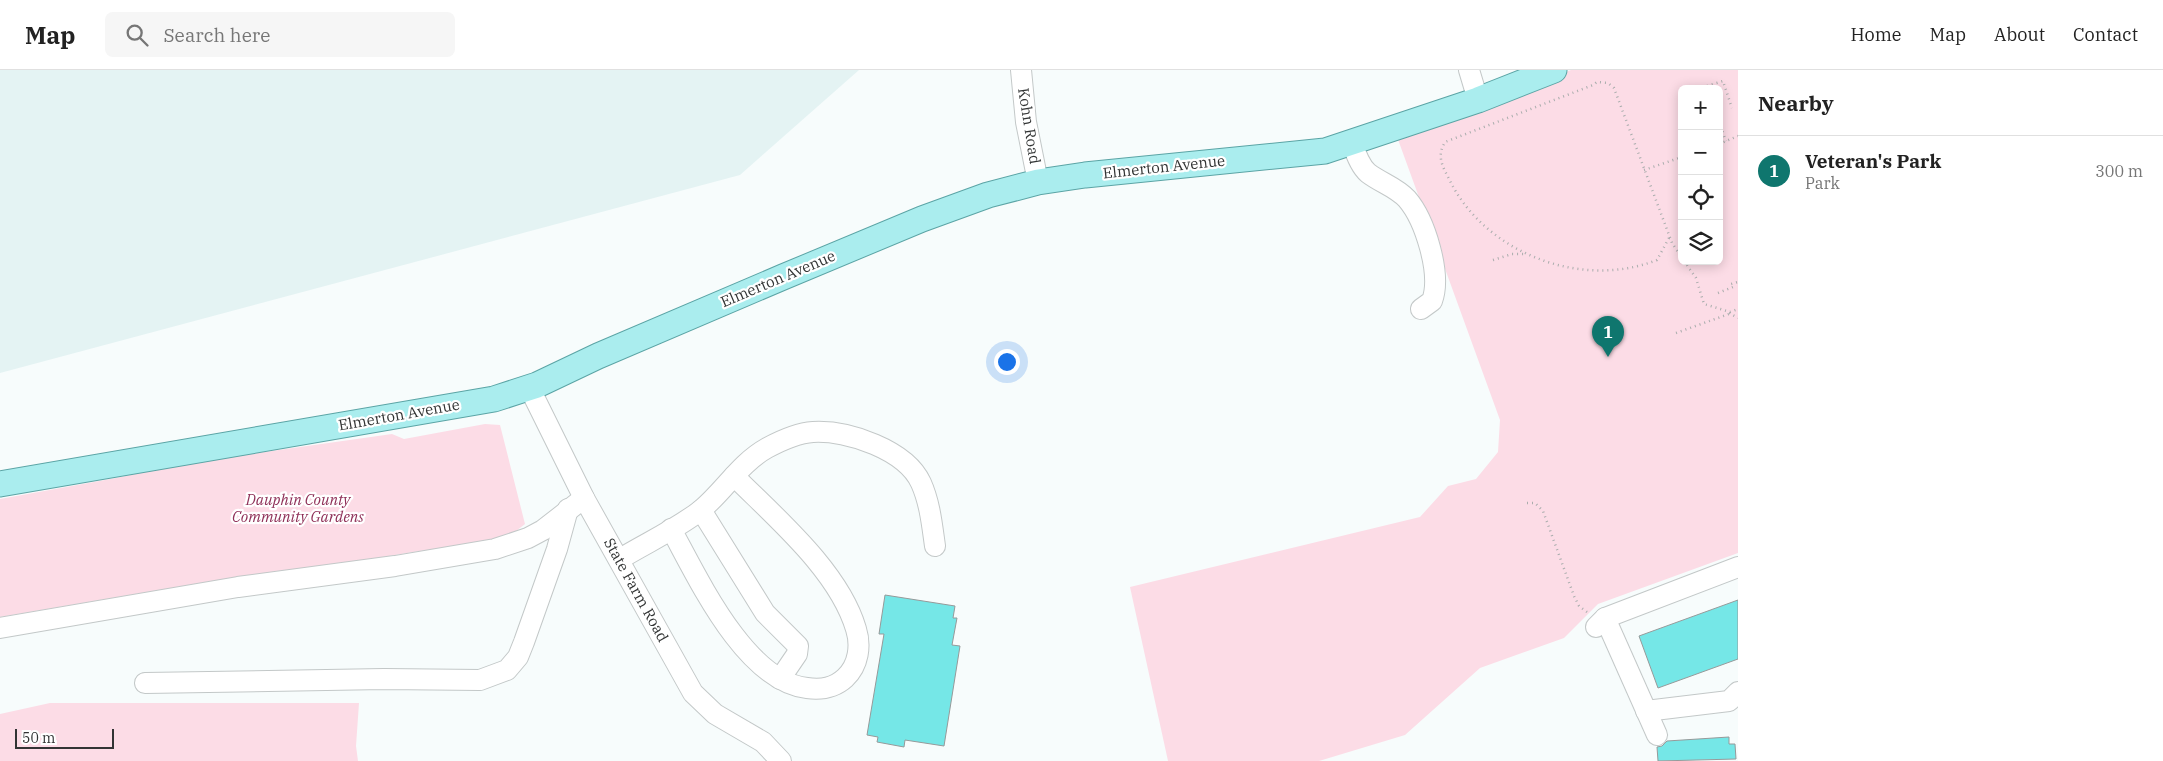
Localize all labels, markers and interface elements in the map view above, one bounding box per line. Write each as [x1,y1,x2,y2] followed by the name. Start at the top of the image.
[105,12,455,57] search box
[25,19,75,51] text: Map
[123,21,151,49] icon: search
[163,23,270,47] text: Search here
[1850,23,1902,46] text: Home
[1930,23,1966,46] text: Map
[1994,23,2045,46] text: About
[2073,23,2138,46] text: Contact
[1678,85,1723,265] map controls
[1678,85,1723,130] button: +
[1014,86,1045,165] street label: Kohn Road
[1758,89,1834,117] text: Nearby
[1678,130,1723,175] button: −
[1805,149,1941,173] text: Veteran's Park
[1102,151,1226,182] street label: Elmerton Avenue
[1769,161,1779,181] text: 1
[2095,161,2143,181] text: 300 m
[1805,173,1840,193] text: Park
[1678,175,1723,220] button: locate
[1678,220,1723,265] button: layers
[718,246,838,311] street label: Elmerton Avenue
[1592,316,1624,357] pin: 1
[994,349,1020,375] your location
[337,394,461,435] street label: Elmerton Avenue
[232,490,364,526] park label: Dauphin County Community Gardens
[600,534,673,645] street label: State Farm Road
[15,726,114,749] scale bar
[22,729,55,747] text: 50 m

